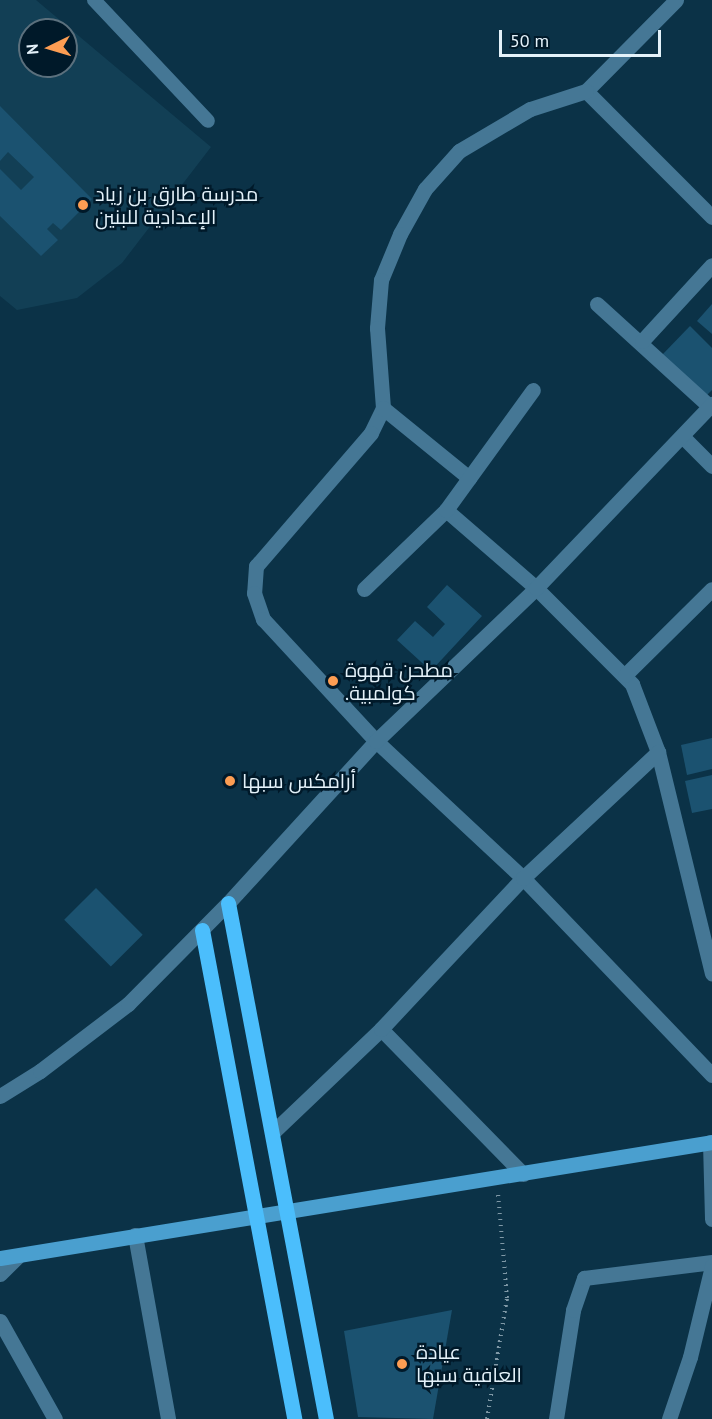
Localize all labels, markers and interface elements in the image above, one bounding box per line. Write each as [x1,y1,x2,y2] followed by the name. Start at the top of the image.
[18,18,78,78] north arrow
[502,18,664,56] scale bar
[510,29,549,52] text: 50 m
[22,43,42,56] text: N
[95,182,258,229] place label: مدرسة طارق بن زياد الإعدادية للبنين
[76,198,90,212] marker: مدرسة طارق بن زياد الإعدادية للبنين
[345,658,453,705] place label: مطحن قهوة .كولمبية
[326,674,340,688] marker: مطحن قهوة .كولمبية
[242,769,356,793] place label: أرامكس سبها
[223,774,237,788] marker: أرامكس سبها
[416,1340,522,1387] place label: عيادة العافية سبها
[393,1355,411,1373] marker: عيادة العافية سبها

